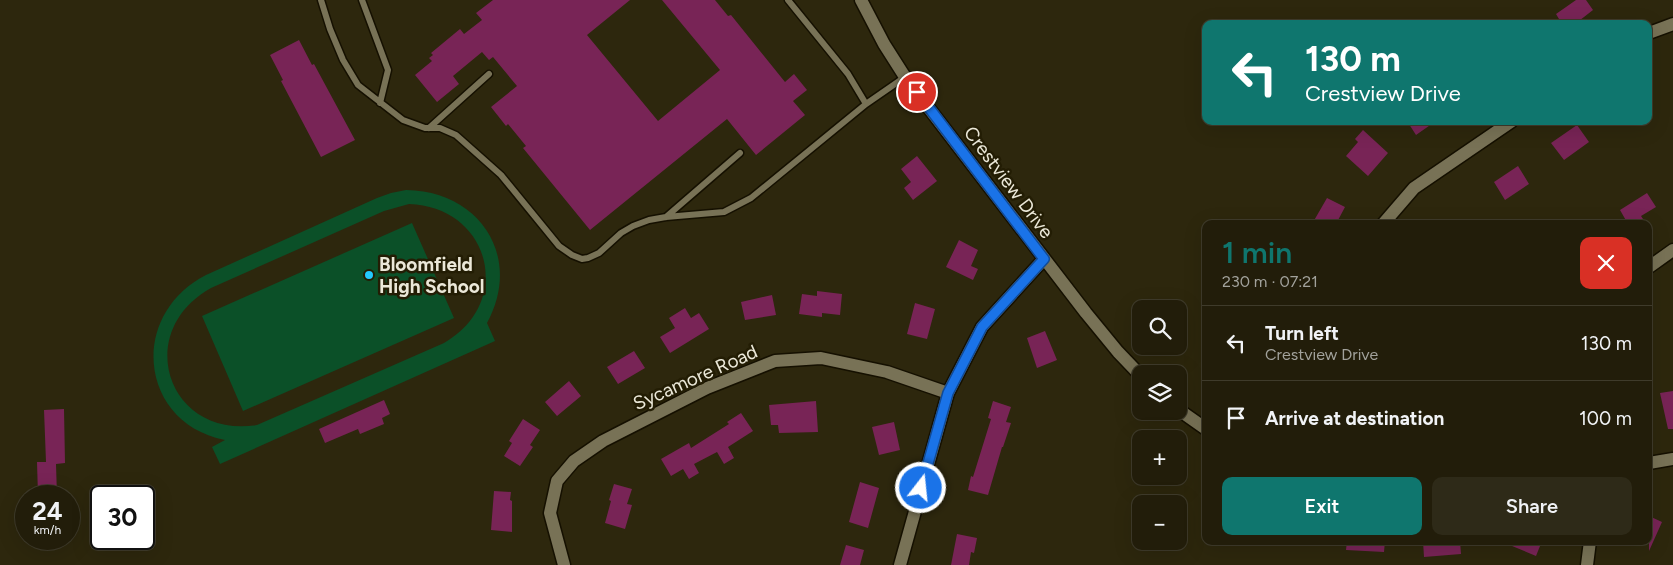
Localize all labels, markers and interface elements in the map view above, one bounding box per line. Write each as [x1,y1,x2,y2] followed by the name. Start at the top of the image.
[1305,38,1401,80] text: 130 m
[1222,40,1287,105] icon: left
[896,71,938,113] pin
[903,78,931,106] icon: arrive
[1305,80,1461,107] text: Crestview Drive
[959,122,1058,243] street label: Crestview Drive
[1222,234,1292,271] text: 1 min
[1580,237,1632,289] button: close
[379,253,485,298] place label: Bloomfield High School
[363,269,375,281] marker: Bloomfield High School
[1222,272,1318,291] text: 230 m · 07:21
[1132,300,1187,550] map controls
[1132,300,1187,355] button: search
[1265,322,1339,345] text: Turn left
[1222,329,1250,357] icon: left
[1581,332,1632,355] text: 130 m
[629,340,761,415] street label: Sycamore Road
[1265,345,1378,364] text: Crestview Drive
[1132,365,1187,420] button: layers
[1222,404,1250,432] icon: arrive
[1265,407,1444,430] text: Arrive at destination
[1579,407,1632,430] text: 100 m
[1132,430,1187,485] button: +
[894,461,946,513] position arrow
[1222,477,1422,535] button: Exit
[1432,477,1632,535] button: Share
[90,485,155,550] speed limit sign: 30
[1132,495,1187,550] button: −
[32,496,63,526] text: 24
[34,523,61,537] text: km/h

